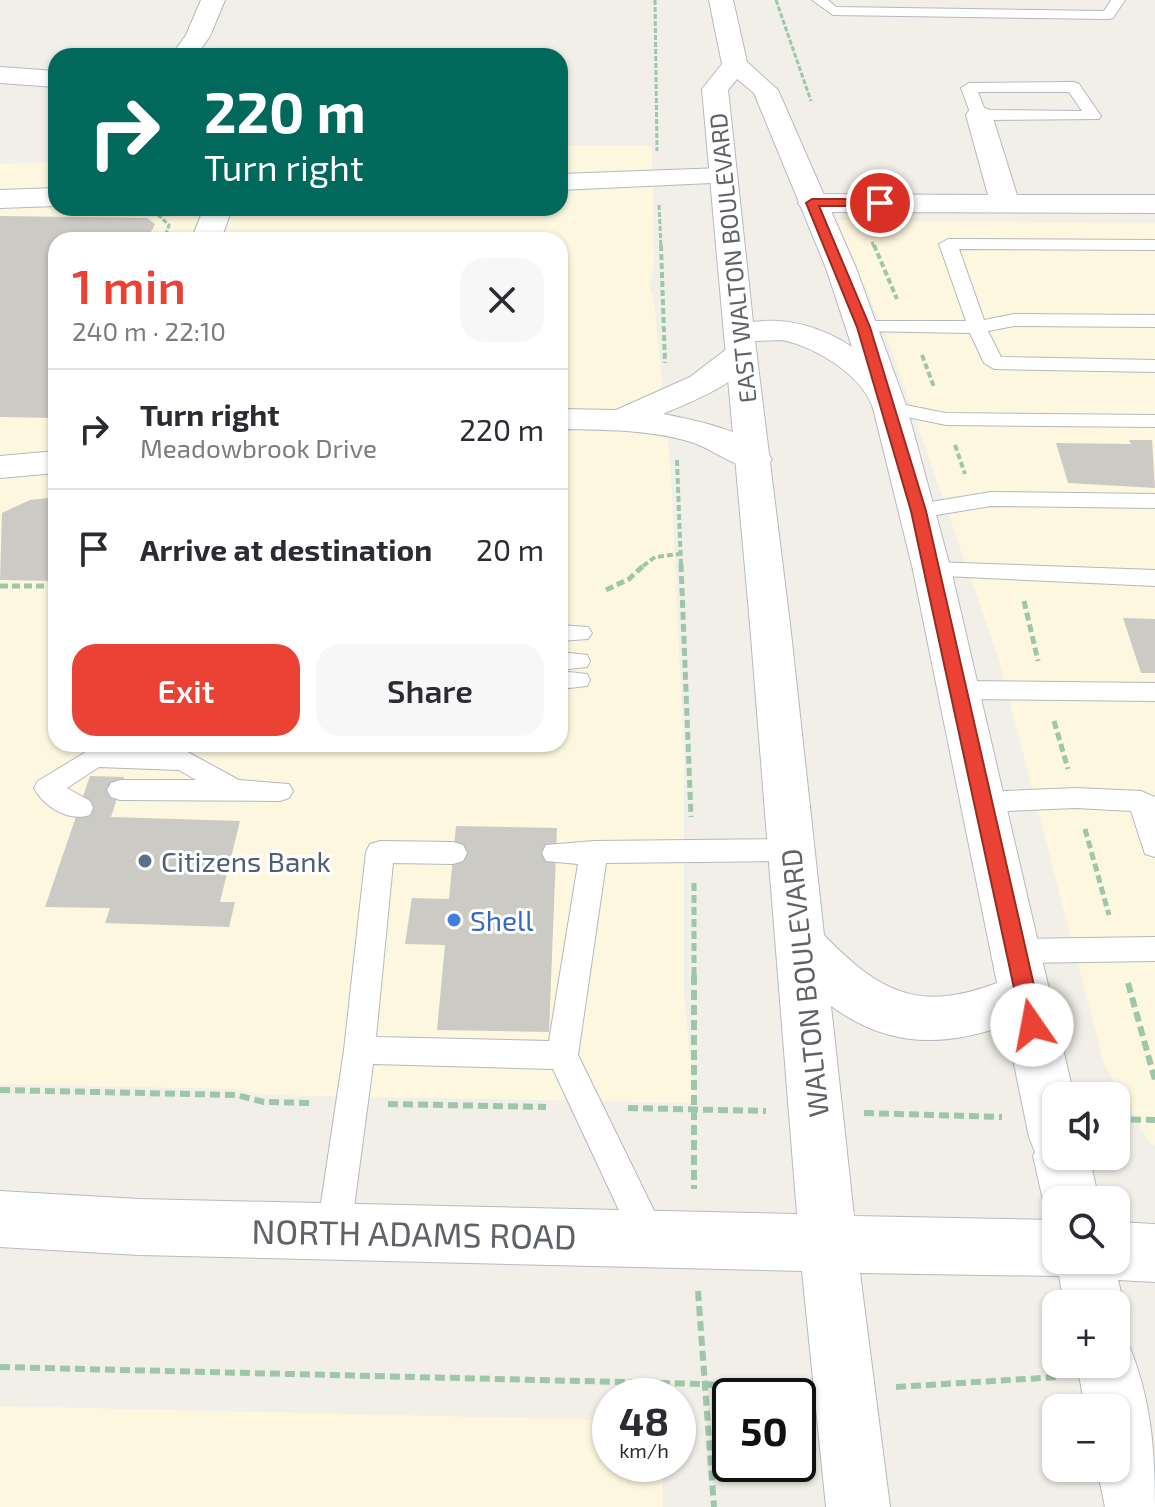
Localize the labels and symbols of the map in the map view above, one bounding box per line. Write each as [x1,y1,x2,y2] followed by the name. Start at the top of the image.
[702,112,762,404] street label: EAST WALTON BOULEVARD
[846,169,914,237] pin
[161,844,331,878] place label: Citizens Bank
[773,847,835,1119] street label: WALTON BOULEVARD
[136,852,154,870] marker: Citizens Bank
[470,903,534,937] place label: Shell
[445,911,463,929] marker: Shell
[990,983,1074,1067] position arrow
[251,1210,577,1256] street label: NORTH ADAMS ROAD
[712,1378,816,1482] speed limit sign: 50

